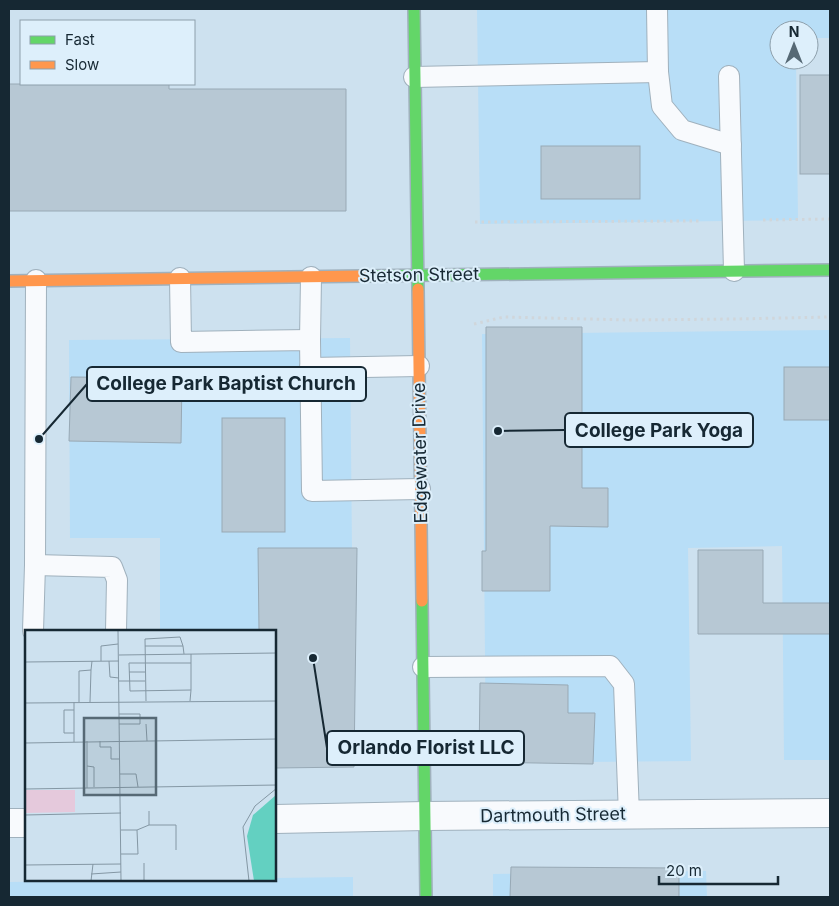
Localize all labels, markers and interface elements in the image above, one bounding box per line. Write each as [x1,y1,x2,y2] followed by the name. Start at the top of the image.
[20,20,195,85] legend
[769,20,819,70] north arrow
[789,23,799,40] text: N
[65,30,95,49] text: Fast
[65,55,99,74] text: Slow
[359,263,479,286] street label: Stetson Street
[87,367,366,401] callout: College Park Baptist Church
[96,372,356,395] text: College Park Baptist Church
[408,383,431,523] street label: Edgewater Drive
[565,413,753,447] callout: College Park Yoga
[575,419,743,442] text: College Park Yoga
[25,630,276,881] inset map
[327,731,524,765] callout: Orlando Florist LLC
[338,736,514,759] text: Orlando Florist LLC
[480,803,626,826] street label: Dartmouth Street
[659,854,778,886] scale bar
[666,861,702,880] text: 20 m

